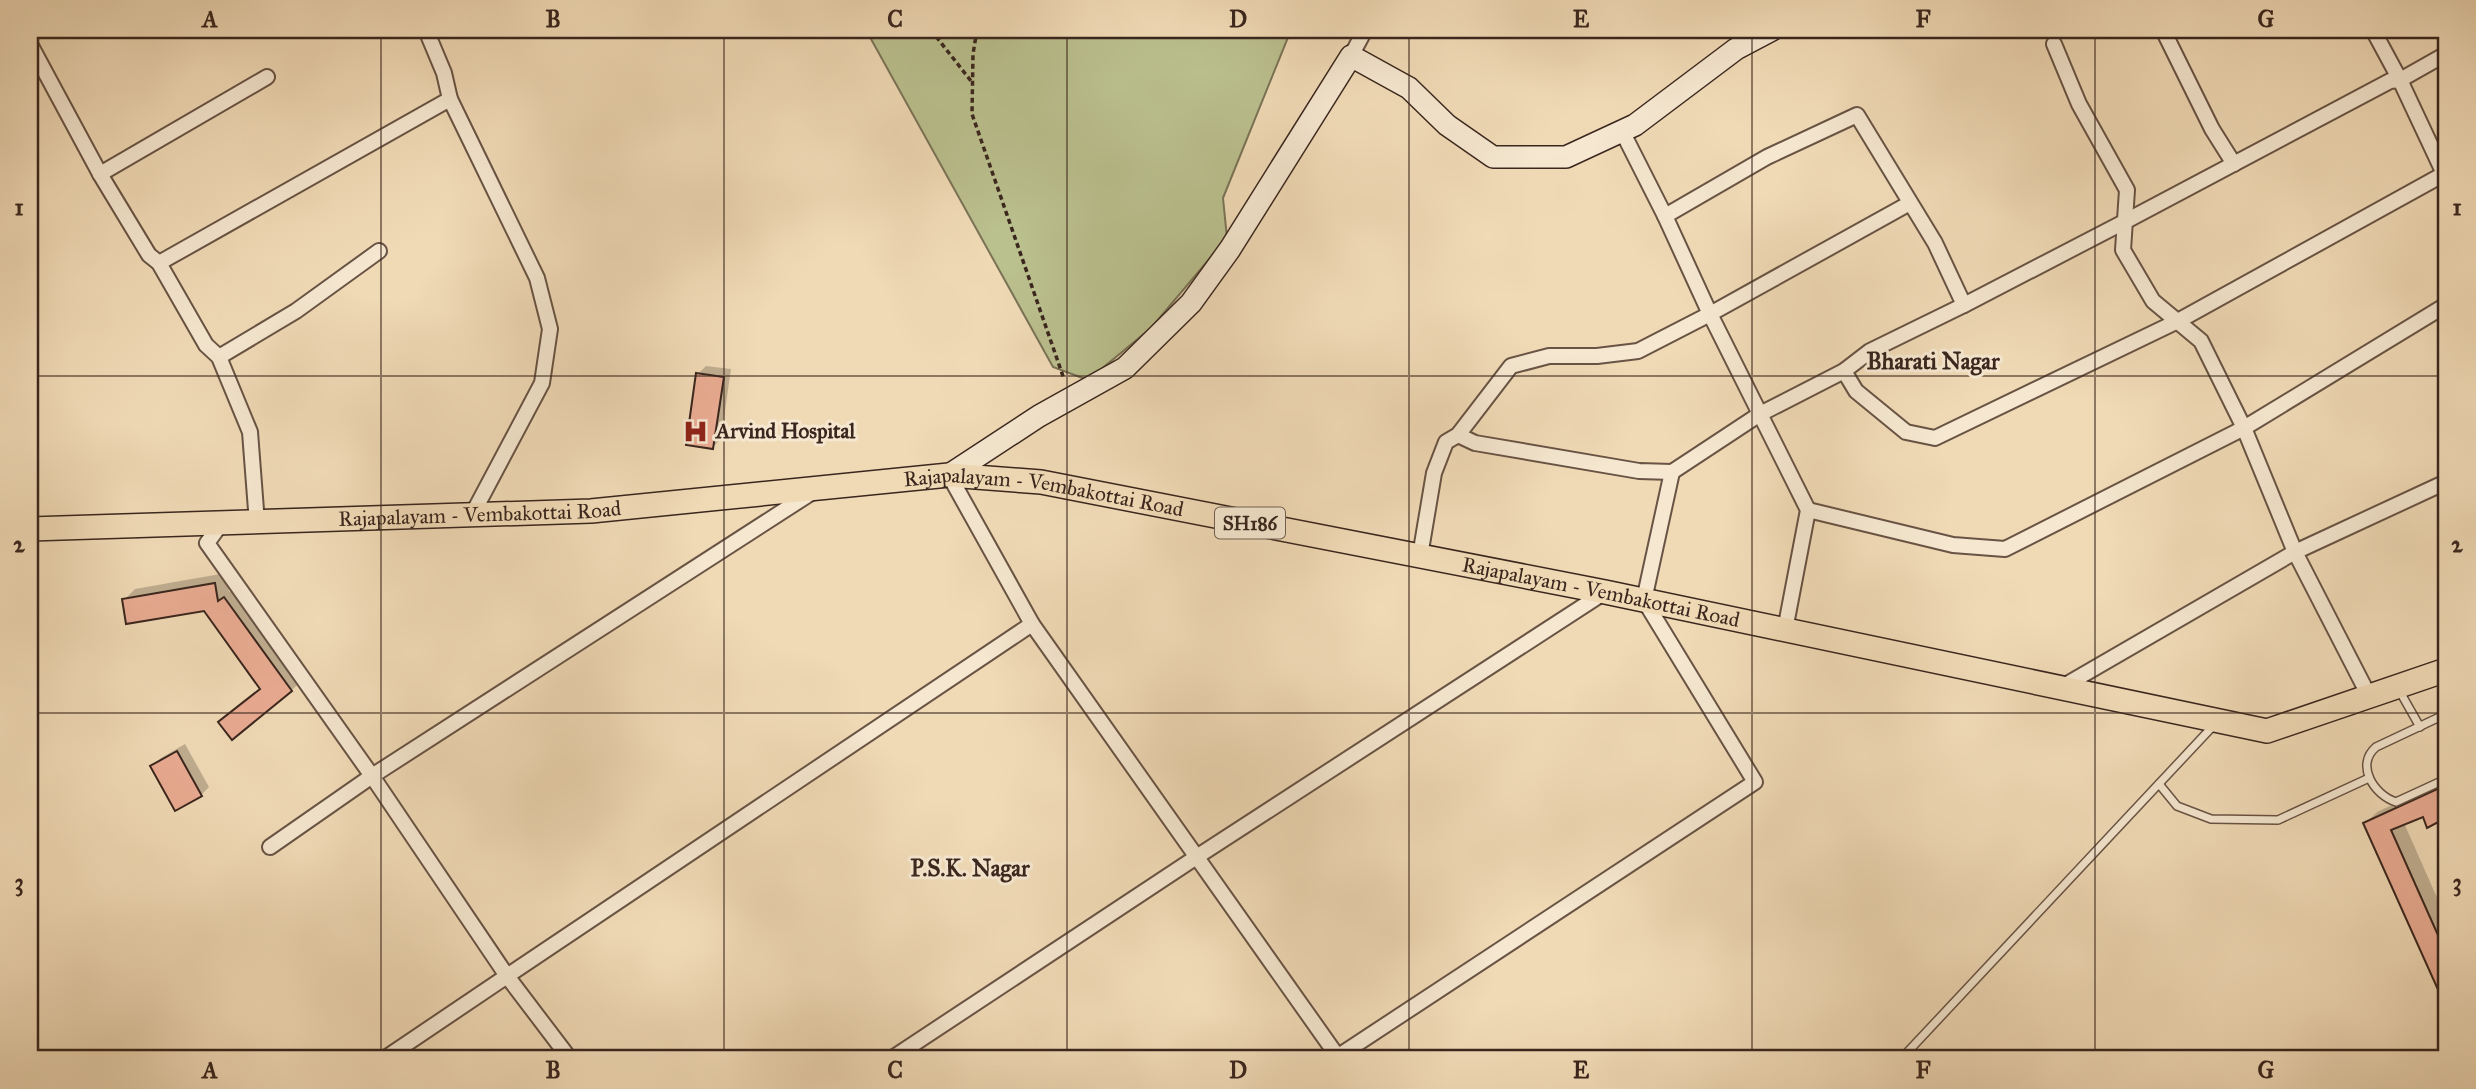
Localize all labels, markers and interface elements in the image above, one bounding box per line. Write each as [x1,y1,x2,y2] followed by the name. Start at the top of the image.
[200,5,218,33] text: A
[545,5,561,33] text: B
[887,5,903,33] text: C
[1229,5,1247,33] text: D
[1573,5,1590,33] text: E
[1915,5,1931,33] text: F
[2258,5,2275,33] text: G
[14,193,24,221] text: 1
[2452,193,2462,221] text: 1
[1866,347,2000,376] district label: Bharati Nagar
[682,417,710,445] hospital icon: Arvind Hospital
[714,418,856,444] place label: Arvind Hospital
[902,462,1186,523] street label: Rajapalayam - Vembakottai Road
[338,495,623,532] street label: Rajapalayam - Vembakottai Road
[1215,508,1285,538] road number: SH186
[13,530,25,558] text: 2
[2451,530,2463,558] text: 2
[1460,551,1743,633] street label: Rajapalayam - Vembakottai Road
[910,854,1030,883] district label: P.S.K. Nagar
[14,868,24,897] text: 3
[2452,868,2462,897] text: 3
[200,1056,218,1084] text: A
[545,1056,561,1084] text: B
[887,1056,903,1084] text: C
[1229,1056,1247,1084] text: D
[1573,1056,1590,1084] text: E
[1915,1056,1931,1084] text: F
[2258,1056,2275,1084] text: G

